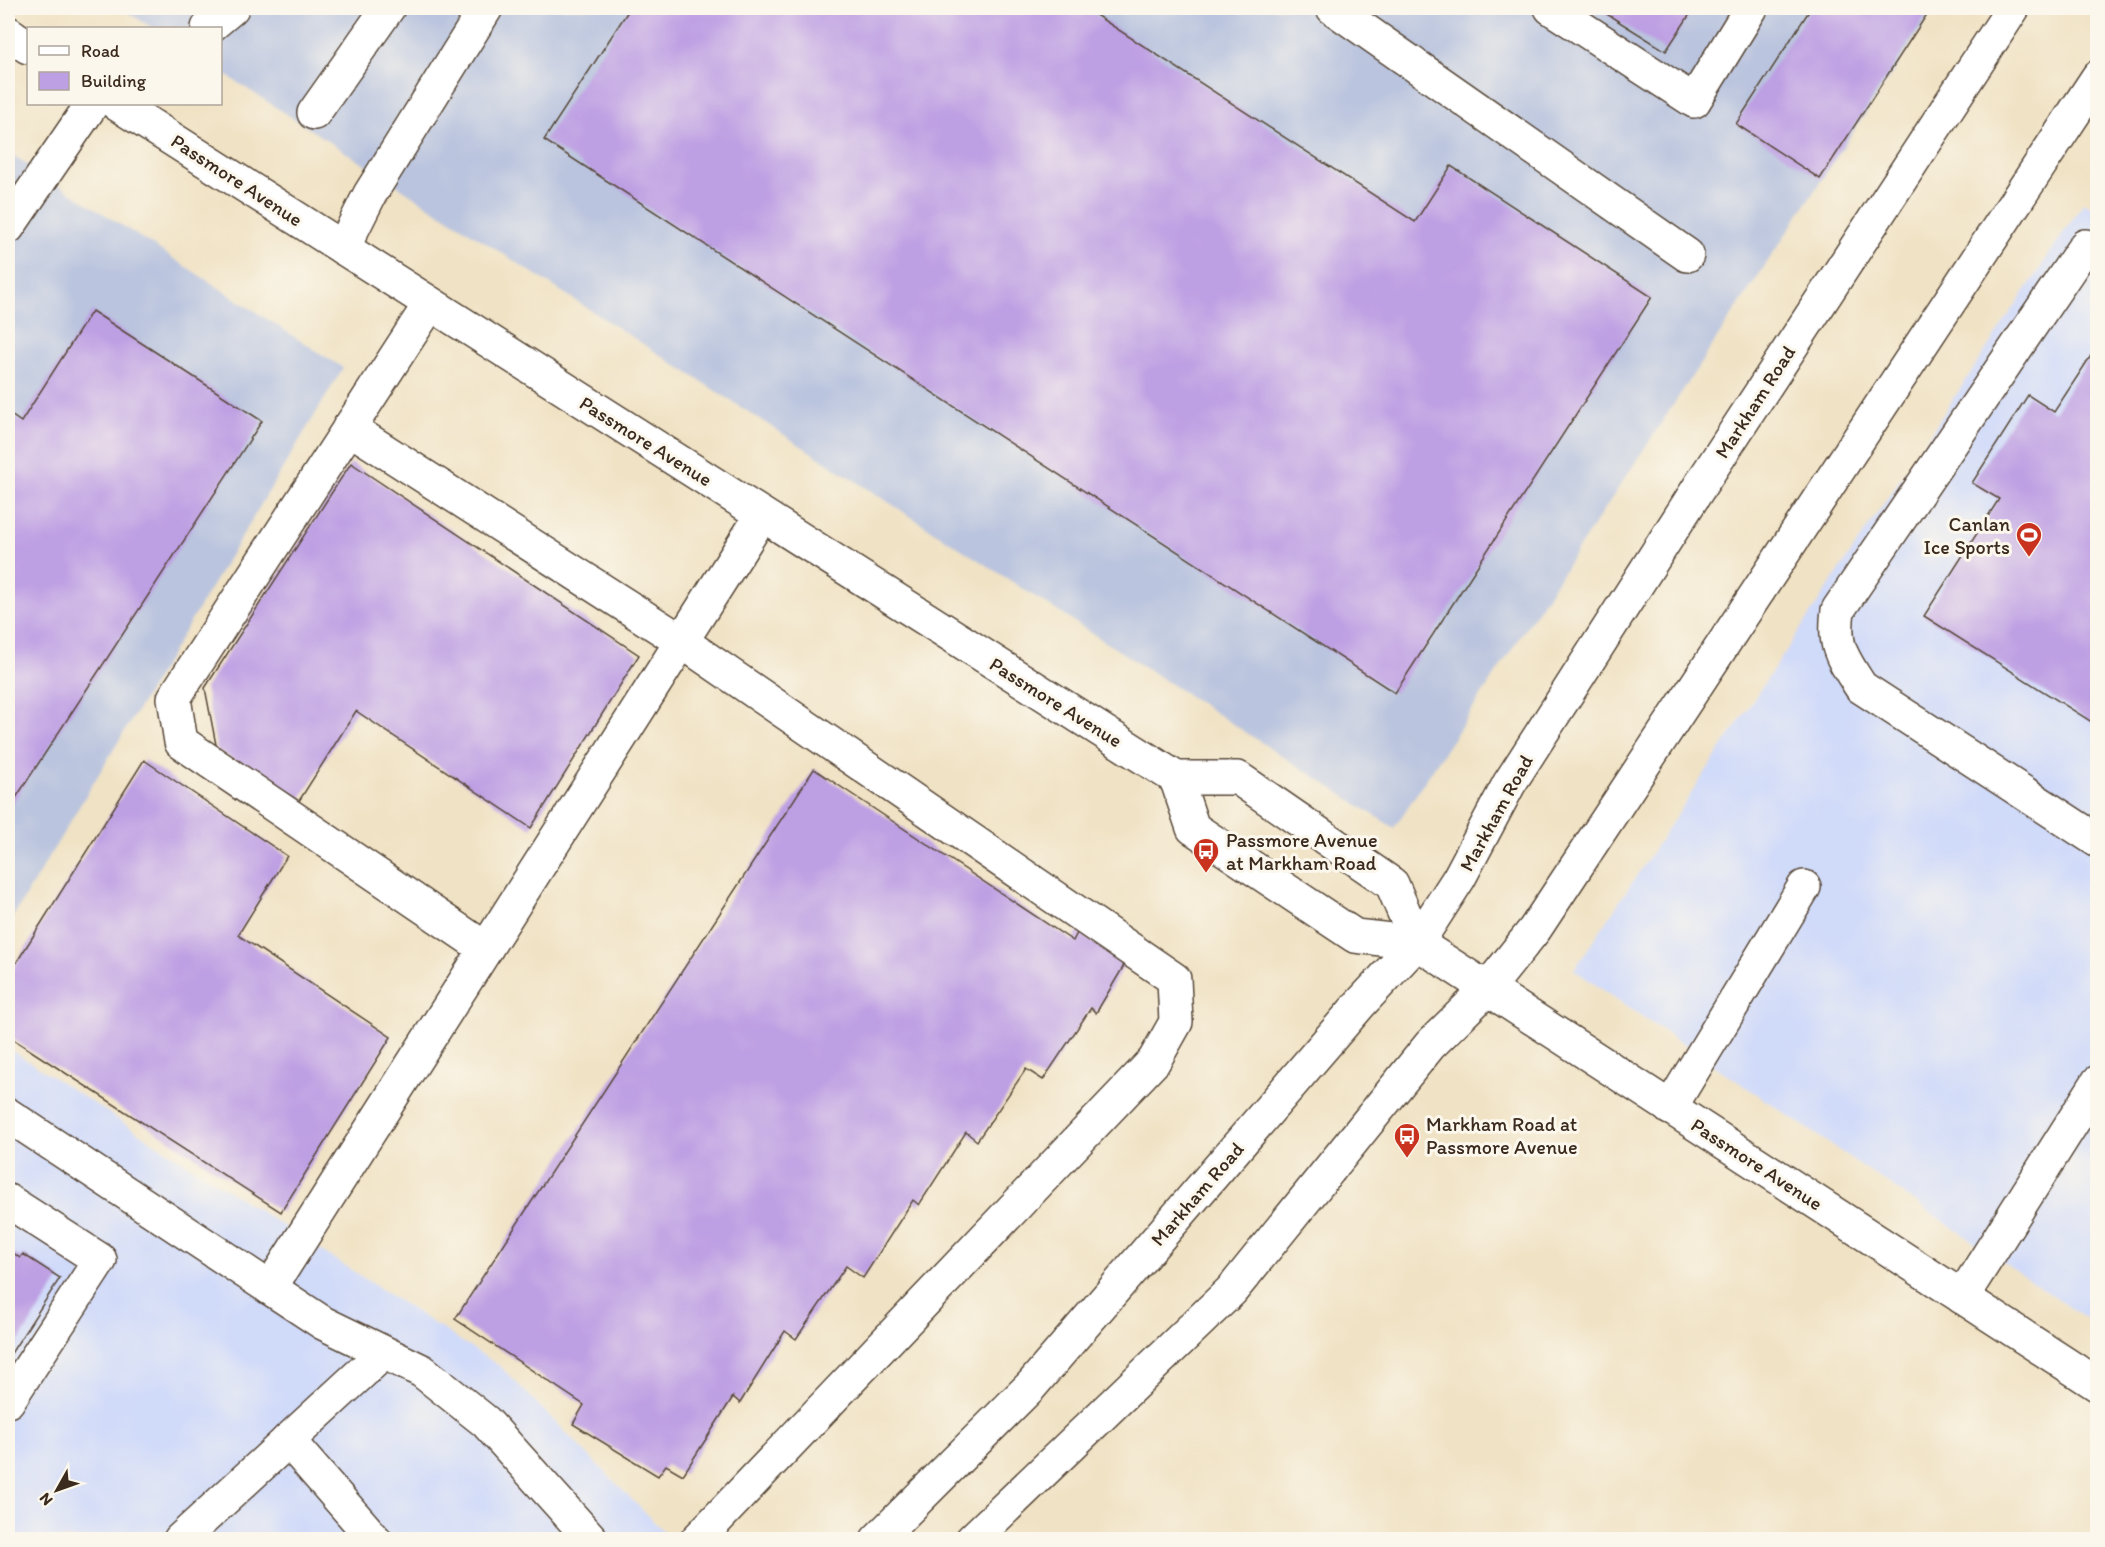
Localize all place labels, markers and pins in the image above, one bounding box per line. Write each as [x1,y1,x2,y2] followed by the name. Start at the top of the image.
[1924,512,2010,559] place label: Canlan Ice Sports
[2014,520,2044,558] sports icon: Canlan Ice Sports
[1226,828,1378,875] place label: Passmore Avenue at Markham Road
[1191,836,1221,874] bus stop icon: Passmore Avenue at Markham Road
[1426,1112,1578,1159] place label: Markham Road at Passmore Avenue
[1392,1121,1422,1159] bus stop icon: Markham Road at Passmore Avenue

